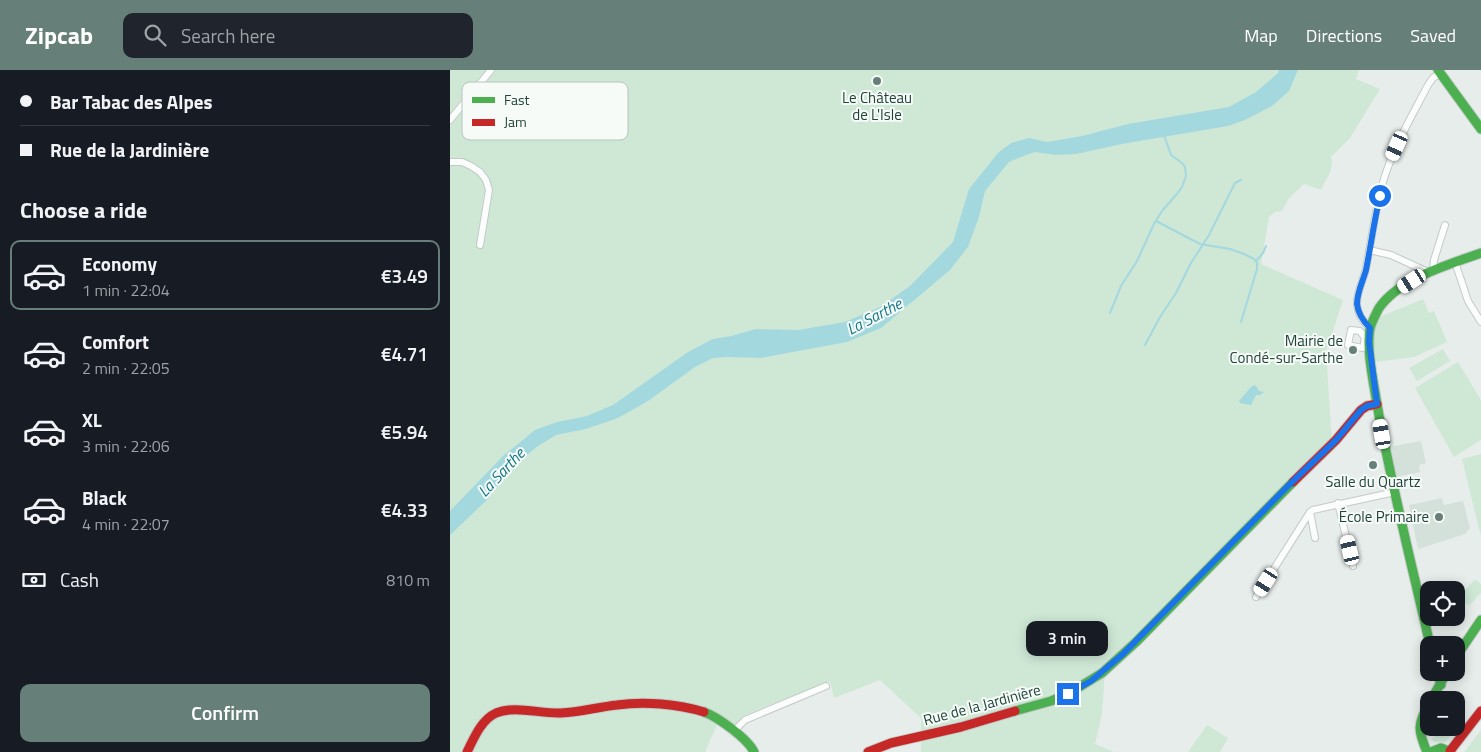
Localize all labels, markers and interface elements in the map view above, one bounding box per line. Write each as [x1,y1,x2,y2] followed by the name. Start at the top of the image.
[123,13,473,58] search box
[25,17,93,53] text: Zipcab
[141,21,169,49] icon: search
[181,21,275,50] text: Search here
[1244,22,1278,49] text: Map
[1306,22,1382,49] text: Directions
[1410,22,1456,49] text: Saved
[871,75,883,87] marker: Le Château de L'Isle
[462,82,628,140] legend
[842,86,912,126] place label: Le Château de L'Isle
[50,87,212,116] text: Bar Tabac des Alpes
[504,89,529,110] text: Fast
[504,111,527,132] text: Jam
[1384,129,1409,163] car
[50,135,209,164] text: Rue de la Jardinière
[1369,185,1391,207] route start
[20,193,147,227] text: Choose a ride
[82,249,157,278] text: Economy
[22,253,67,298] icon: car
[381,261,428,290] text: €3.49
[1395,267,1428,295] car
[82,278,170,302] text: 1 min · 22:04
[842,291,907,341] water label: La Sarthe
[82,327,149,356] text: Comfort
[1230,329,1343,369] place label: Mairie de Condé-sur-Sarthe
[22,331,67,376] icon: car
[381,339,428,368] text: €4.71
[1347,344,1359,356] marker: Mairie de Condé-sur-Sarthe
[82,356,170,380] text: 2 min · 22:05
[82,405,102,434] text: XL
[22,409,67,454] icon: car
[381,417,428,446] text: €5.94
[1372,418,1391,450] car
[82,434,170,458] text: 3 min · 22:06
[472,441,531,502] water label: La Sarthe
[1367,459,1379,471] marker: Salle du Quartz
[1325,470,1421,493] place label: Salle du Quartz
[82,483,127,512] text: Black
[22,487,67,532] icon: car
[381,495,428,524] text: €4.33
[1339,505,1429,528] place label: École Primaire
[1433,511,1445,523] marker: École Primaire
[82,512,170,536] text: 4 min · 22:07
[1339,534,1360,566] car
[60,565,99,594] text: Cash
[1251,565,1280,599] car
[20,566,48,594] icon: cash
[386,568,430,592] text: 810 m
[1420,581,1465,736] map controls
[1420,581,1465,626] button: locate
[1027,622,1109,656] callout: 3 min
[1048,626,1086,650] text: 3 min
[1420,636,1465,681] button: +
[921,678,1043,731] street label: Rue de la Jardinière
[1057,683,1079,705] route end
[20,684,430,742] button: Confirm
[1420,691,1465,736] button: −

